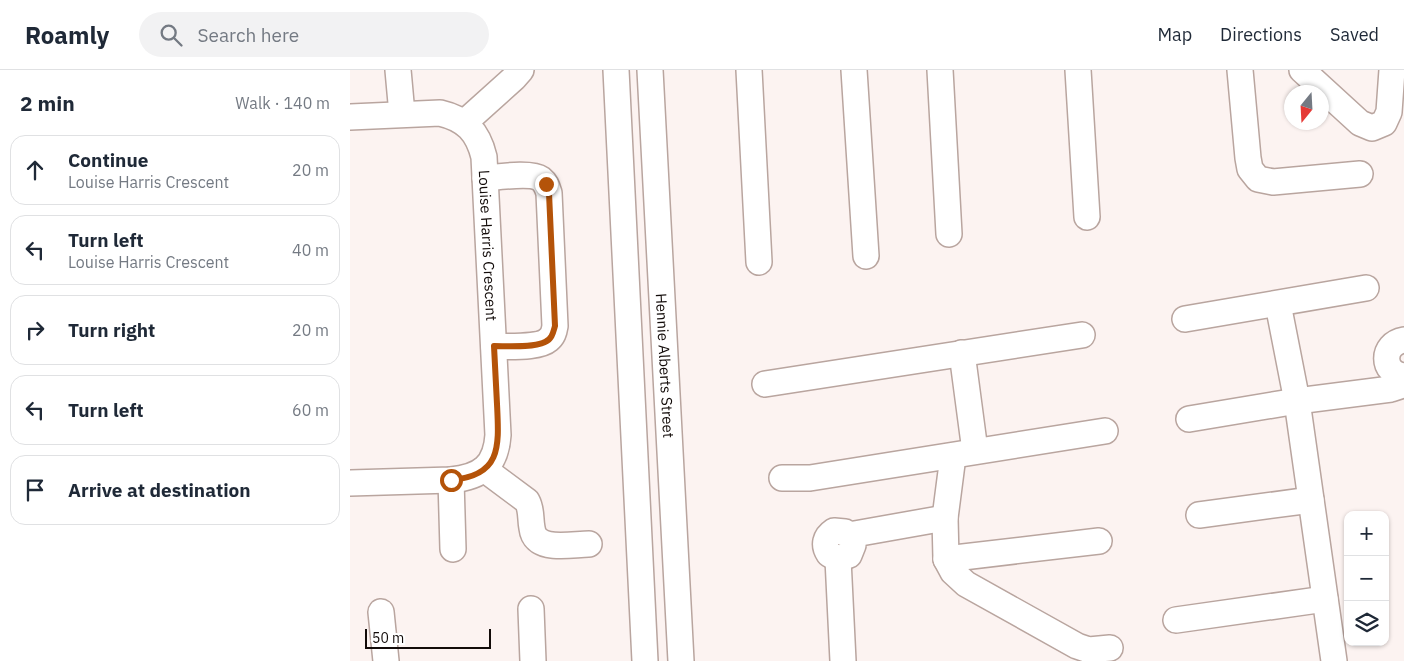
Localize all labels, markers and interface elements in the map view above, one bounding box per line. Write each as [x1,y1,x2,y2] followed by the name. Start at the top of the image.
[139,12,489,57] search box
[25,19,109,51] text: Roamly
[157,21,185,49] icon: search
[197,23,299,47] text: Search here
[1157,23,1192,46] text: Map
[1220,23,1302,46] text: Directions
[1330,23,1379,46] text: Saved
[1284,85,1329,130] north arrow
[20,89,75,117] text: 2 min
[235,93,330,113] text: Walk · 140 m
[68,148,148,172] text: Continue
[21,156,49,184] icon: ahead
[292,160,329,180] text: 20 m
[475,169,502,321] street label: Louise Harris Crescent
[68,172,229,192] text: Louise Harris Crescent
[535,173,558,196] route end
[68,228,144,252] text: Turn left
[21,236,49,264] icon: left
[292,240,329,260] text: 40 m
[68,252,229,272] text: Louise Harris Crescent
[652,293,679,439] street label: Hennie Alberts Street
[21,316,49,344] icon: right
[68,318,155,342] text: Turn right
[292,320,329,340] text: 20 m
[21,396,49,424] icon: left
[68,398,144,422] text: Turn left
[292,400,329,420] text: 60 m
[440,469,463,492] route start
[21,476,49,504] icon: arrive
[68,478,251,502] text: Arrive at destination
[1344,511,1389,646] map controls
[1344,511,1389,556] button: +
[1344,556,1389,601] button: −
[1344,601,1389,646] button: layers
[365,626,491,649] scale bar
[372,629,404,647] text: 50 m

